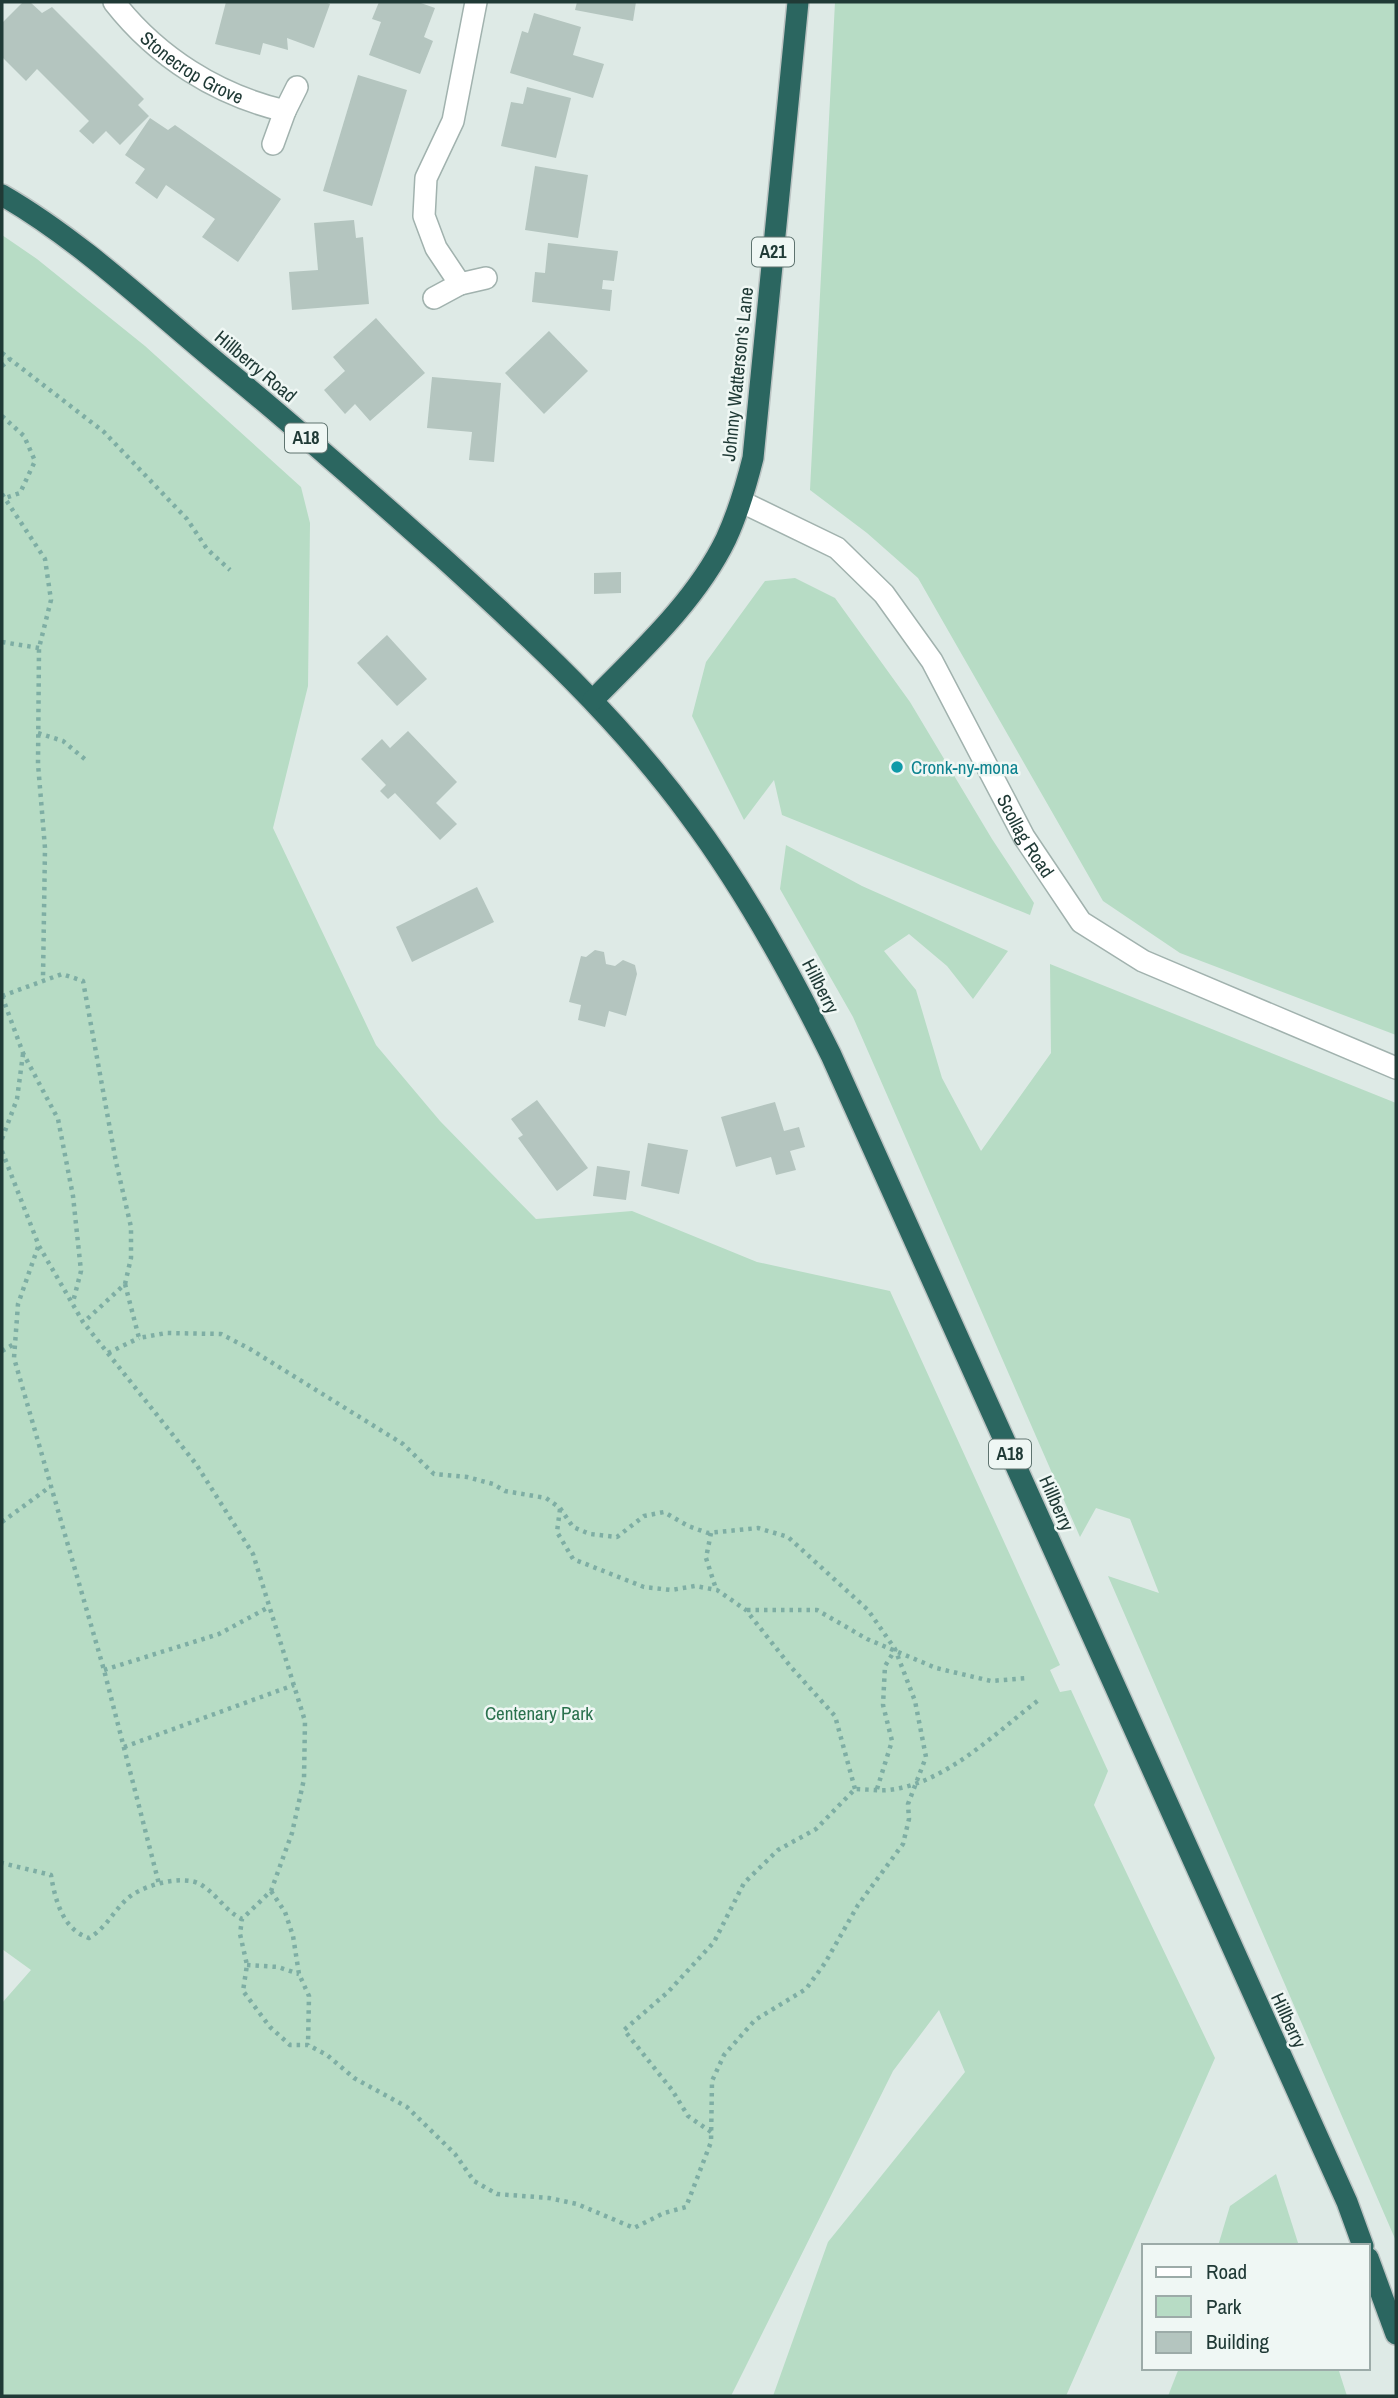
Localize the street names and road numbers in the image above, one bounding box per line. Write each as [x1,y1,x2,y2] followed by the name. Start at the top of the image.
[135,25,247,110] street label: Stonecrop Grove
[752,238,794,266] road number: A21
[715,286,759,462] street label: Johnny Watterson's Lane
[210,324,302,408] street label: Hillberry Road
[285,424,327,452] road number: A18
[991,790,1060,882] street label: Scollag Road
[796,954,846,1018] street label: Hillberry
[989,1440,1031,1469] road number: A18
[1033,1471,1081,1535] street label: Hillberry
[1265,1988,1313,2052] street label: Hillberry

